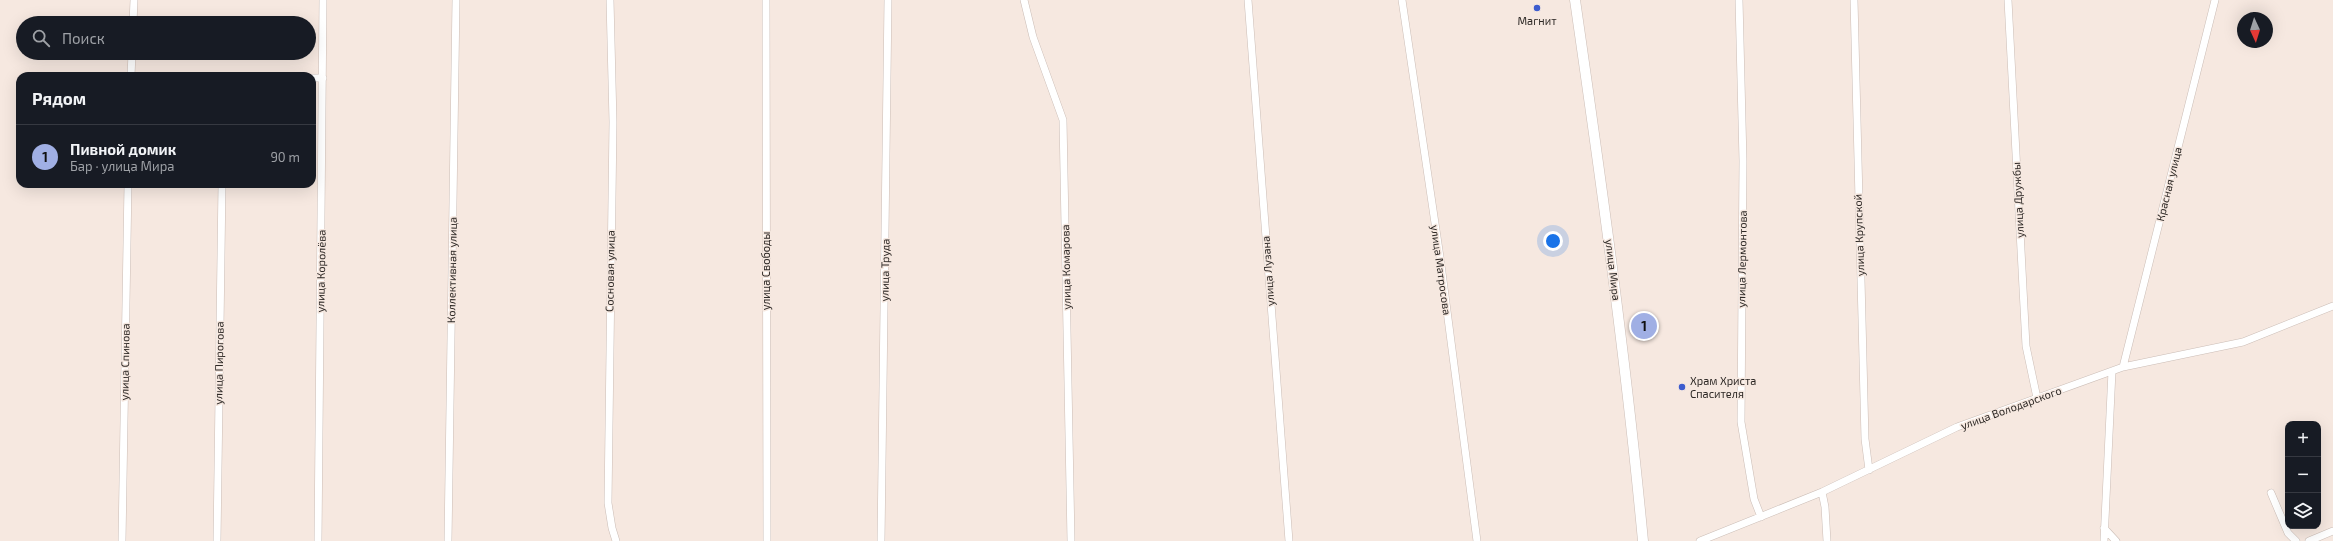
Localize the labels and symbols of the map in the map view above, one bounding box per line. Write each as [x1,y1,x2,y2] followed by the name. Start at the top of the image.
[1532,3,1542,13] marker: Магнит
[2237,12,2273,48] north arrow
[1517,14,1557,27] place label: Магнит
[2153,145,2185,223] street label: Красная улица
[2009,162,2027,238] street label: улица Дружбы
[1851,194,1867,276] street label: улица Крупской
[1734,210,1750,308] street label: улица Лермонтова
[444,217,460,323] street label: Коллективная улица
[1058,224,1074,310] street label: улица Комарова
[1428,224,1454,316] street label: улица Матросова
[313,229,329,313] street label: улица Королёва
[602,230,618,312] street label: Сосновая улица
[1543,231,1563,251] your location
[759,232,773,310] street label: улица Свободы
[1259,235,1277,307] street label: улица Лузана
[877,238,893,302] street label: улица Труда
[1602,238,1624,302] street label: улица Мира
[1631,311,1657,341] pin: 1
[211,321,227,405] street label: улица Пирогова
[117,323,133,401] street label: улица Спинова
[1690,374,1756,400] place label: Храм Христа Спасителя
[1677,382,1687,392] marker: Храм Христа Спасителя
[1959,383,2063,433] street label: улица Володарского

